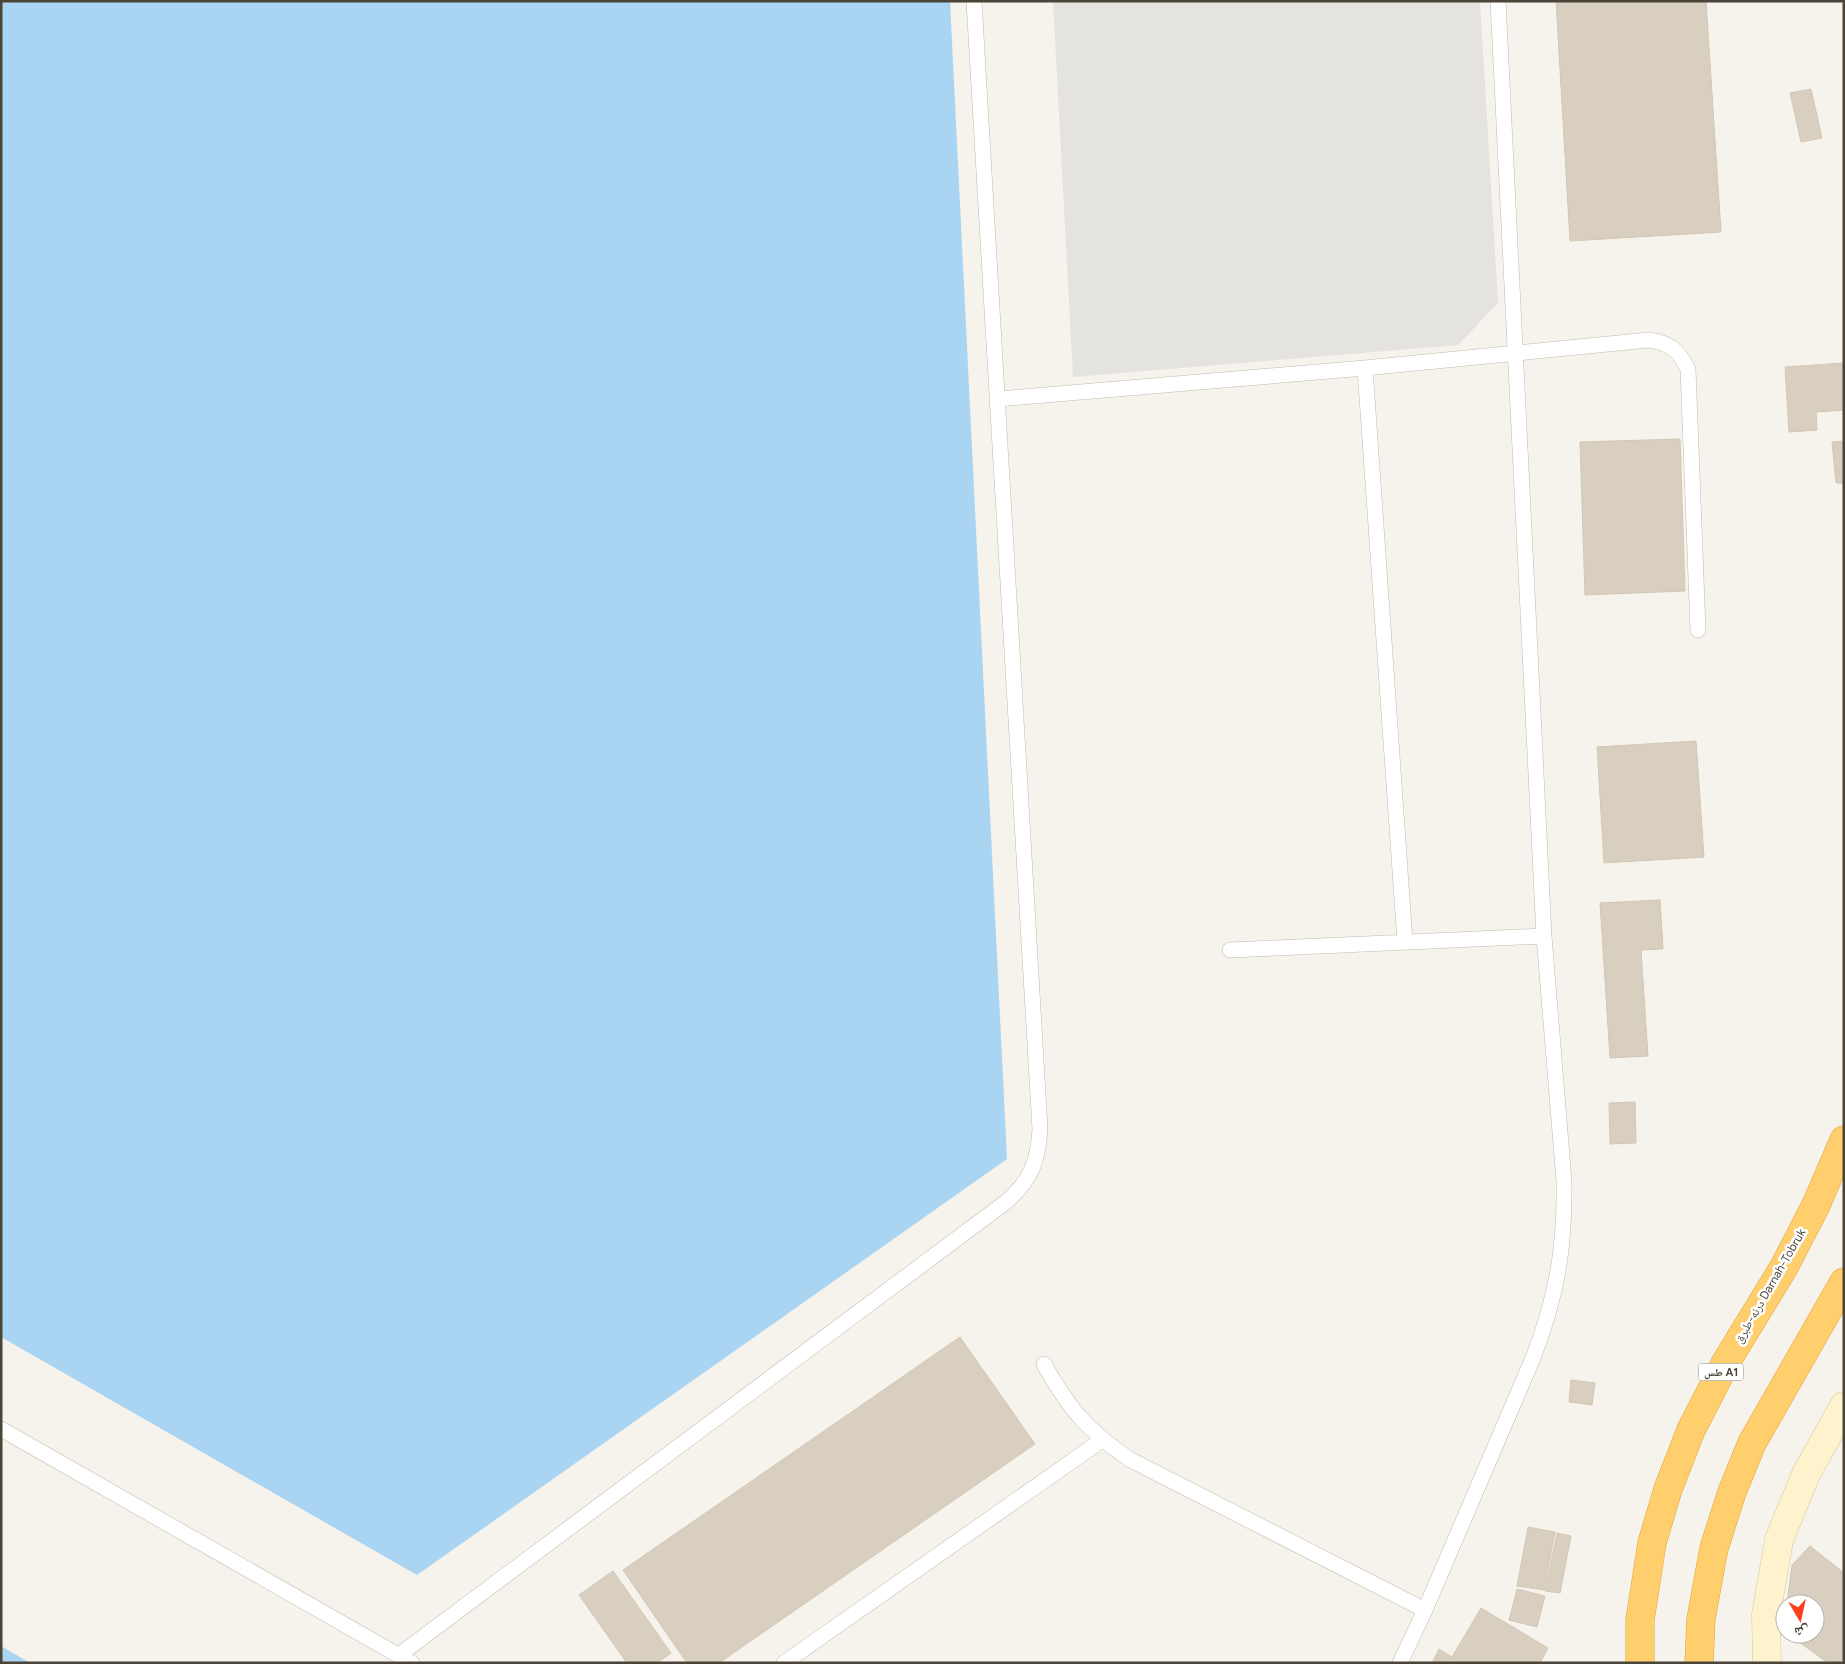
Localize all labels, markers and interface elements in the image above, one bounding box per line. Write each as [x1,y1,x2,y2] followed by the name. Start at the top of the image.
[1732,1226,1809,1346] street label: درنه-طبرق Darnah-Tobruk
[1698,1364,1744,1380] road number: طس A1
[1775,1594,1825,1644] north arrow
[1793,1622,1811,1641] text: ش

